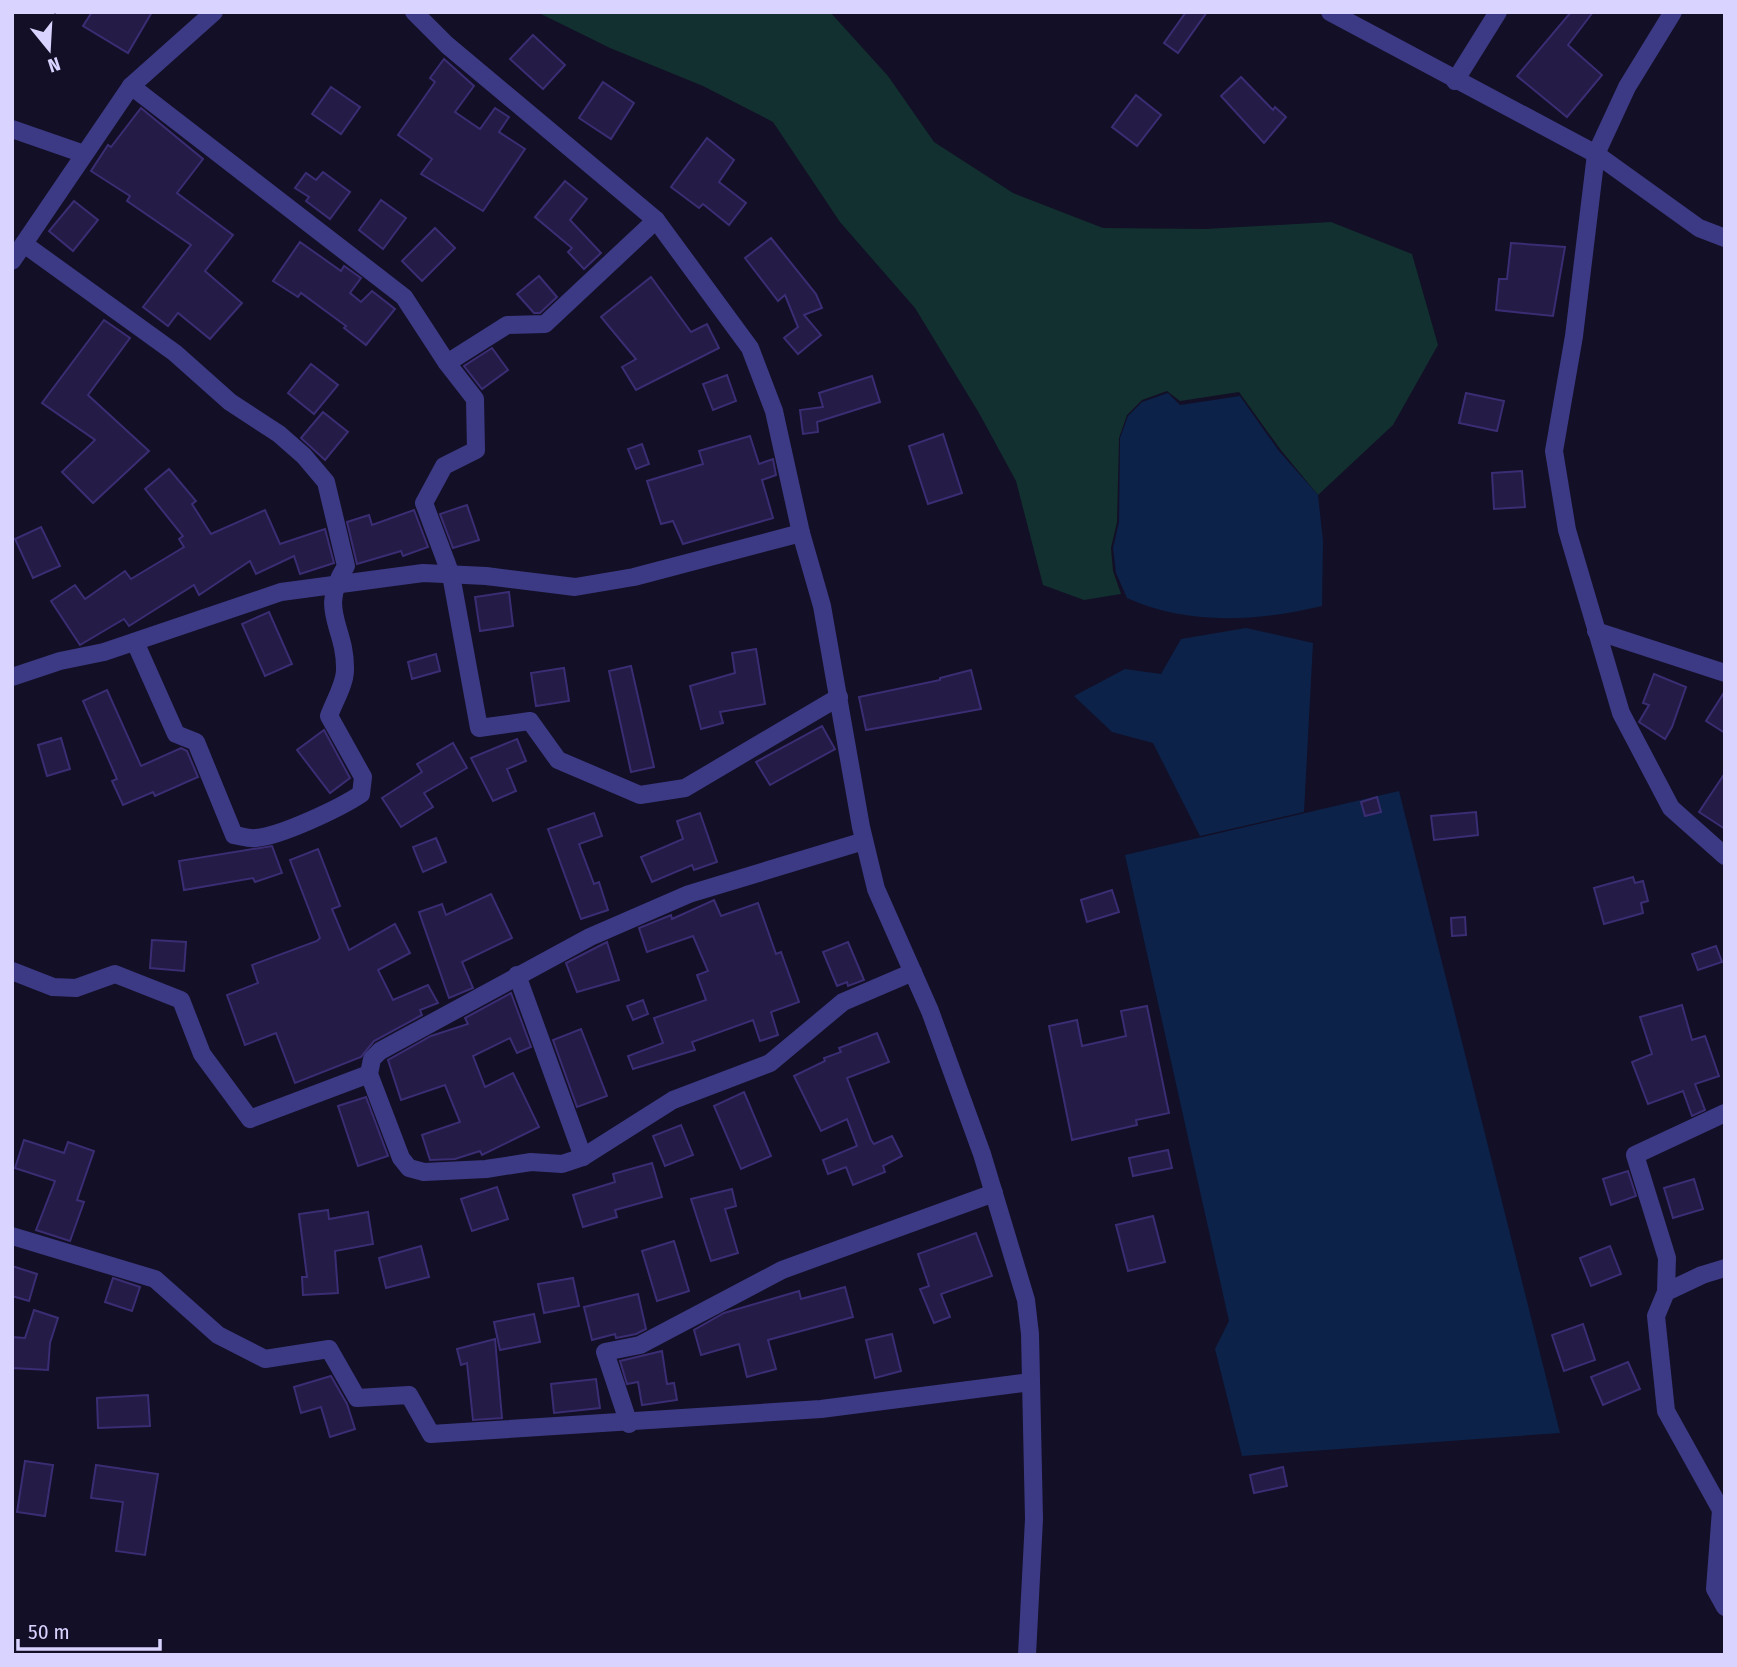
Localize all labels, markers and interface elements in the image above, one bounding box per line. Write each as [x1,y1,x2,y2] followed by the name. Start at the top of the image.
[14,14,84,84] north arrow
[45,52,63,77] text: N
[18,1608,159,1652] scale bar
[28,1619,70,1645] text: 50 m

